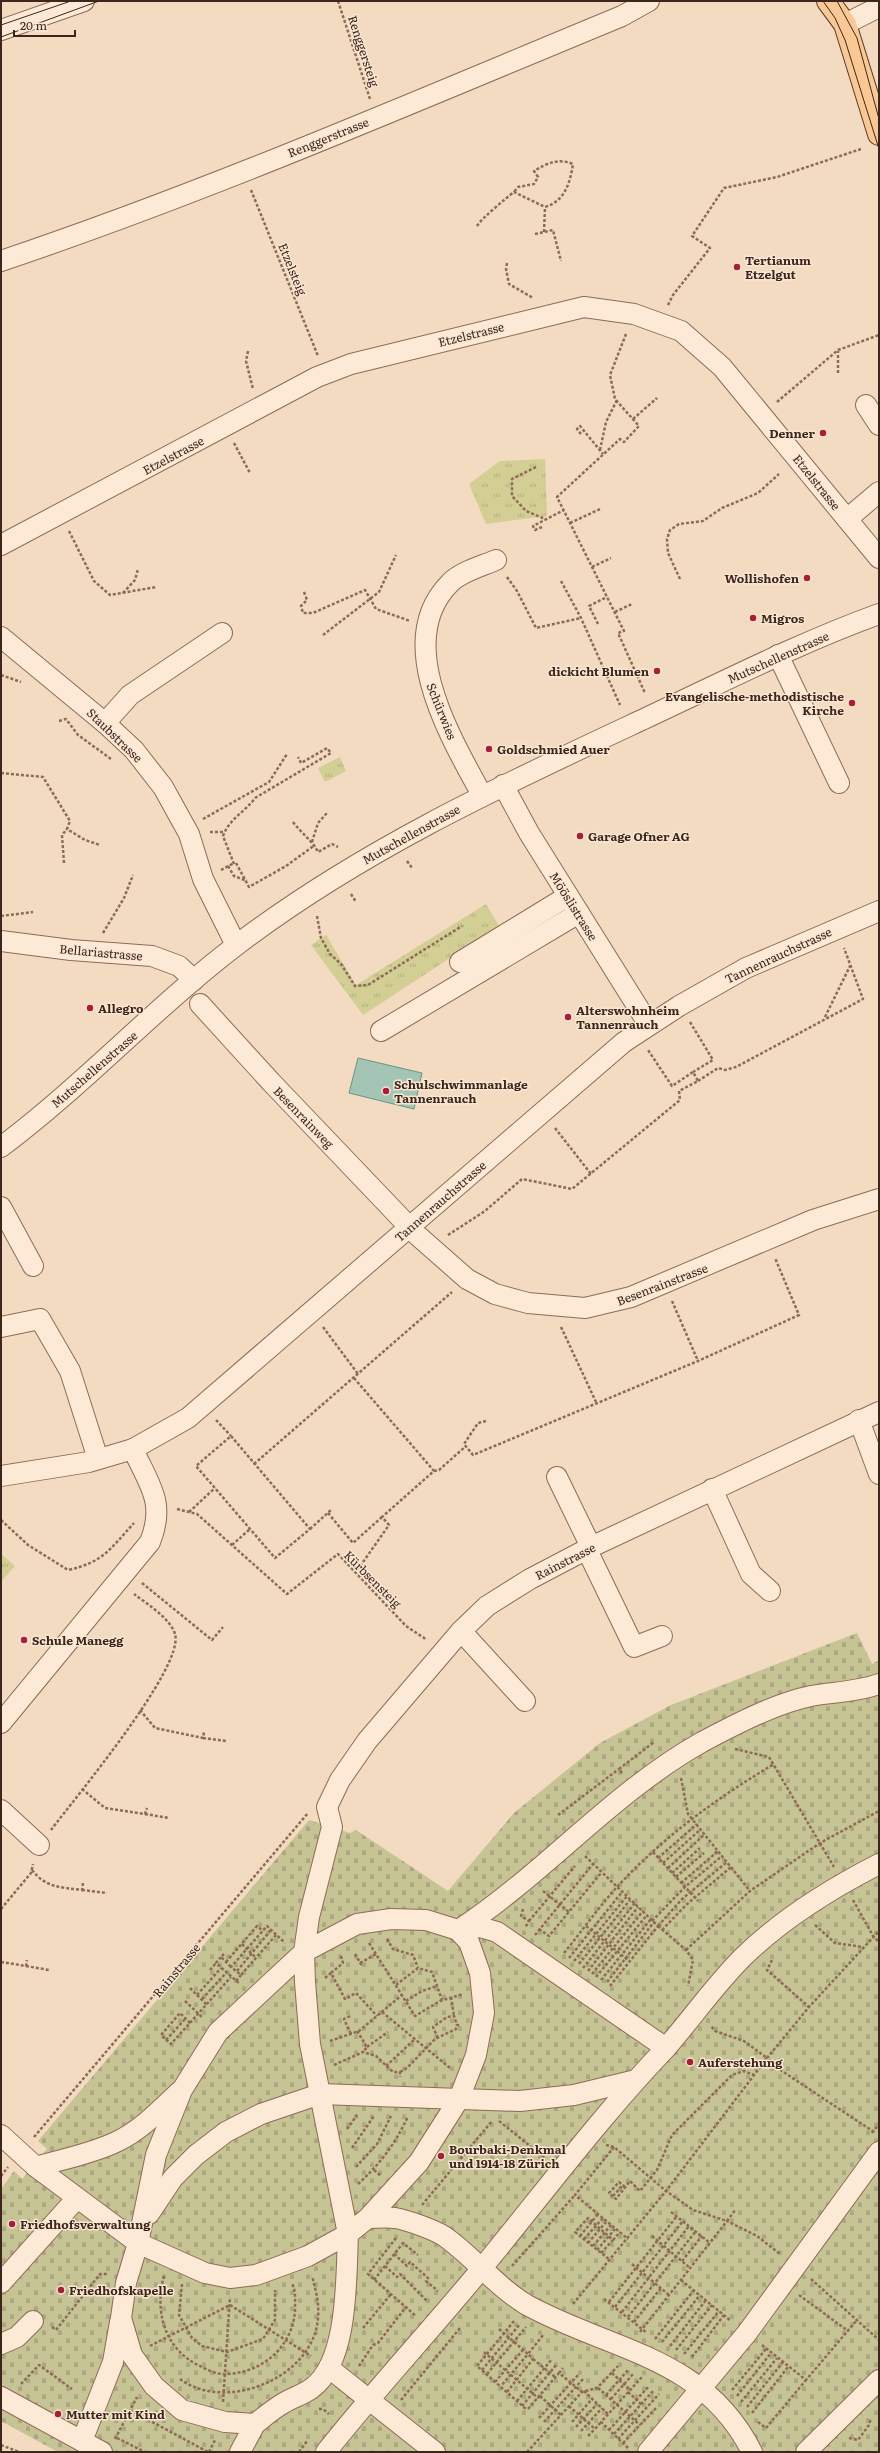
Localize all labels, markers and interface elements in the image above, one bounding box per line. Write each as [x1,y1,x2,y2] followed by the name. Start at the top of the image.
[14,12,75,38] scale bar
[344,13,384,89] street label: Renggersteig
[20,16,47,34] text: 20 m
[285,112,371,162] street label: Renggerstrasse
[274,240,312,298] street label: Etzelsteig
[745,251,811,283] place label: Tertianum Etzelgut
[732,262,742,272] marker: Tertianum Etzelgut
[436,317,506,351] street label: Etzelstrasse
[769,424,815,442] place label: Denner
[818,428,828,438] marker: Denner
[139,431,207,479] street label: Etzelstrasse
[789,450,845,514] street label: Etzelstrasse
[725,569,800,587] place label: Wollishofen
[802,573,812,583] marker: Wollishofen
[761,609,804,627] place label: Migros
[748,613,758,623] marker: Migros
[724,627,832,687] street label: Mutschellenstrasse
[548,662,650,680] place label: dickicht Blumen
[652,666,662,676] marker: dickicht Blumen
[422,680,462,743] street label: Schürwies
[665,687,844,719] place label: Evangelische-methodistische Kirche
[847,698,857,708] marker: Evangelische-methodistische Kirche
[83,704,147,766] street label: Staubstrasse
[497,740,610,758] place label: Goldschmied Auer
[484,744,494,754] marker: Goldschmied Auer
[359,800,463,868] street label: Mutschellenstrasse
[588,827,690,845] place label: Garage Ofner AG
[575,831,585,841] marker: Garage Ofner AG
[546,868,602,944] street label: Mööslistrasse
[722,922,834,988] street label: Tannenrauchstrasse
[59,939,143,965] street label: Bellariastrasse
[98,999,144,1017] place label: Allegro
[576,1001,679,1033] place label: Alterswohnheim Tannenrauch
[85,1003,95,1013] marker: Allegro
[563,1012,573,1022] marker: Alterswohnheim Tannenrauch
[47,1026,141,1112] street label: Mutschellenstrasse
[394,1075,528,1107] place label: Schulschwimmanlage Tannenrauch
[270,1082,338,1152] street label: Besenrainweg
[381,1086,391,1096] marker: Schulschwimmanlage Tannenrauch
[390,1156,490,1246] street label: Tannenrauchstrasse
[614,1258,710,1310] street label: Besenrainstrasse
[532,1538,598,1584] street label: Rainstrasse
[340,1546,406,1612] street label: Kürbsensteig
[32,1631,124,1649] place label: Schule Manegg
[19,1635,29,1645] marker: Schule Manegg
[148,1939,204,2001] street label: Rainstrasse
[698,2053,783,2071] place label: Auferstehung
[685,2057,695,2067] marker: Auferstehung
[449,2140,567,2172] place label: Bourbaki-Denkmal und 1914-18 Zürich
[436,2151,446,2161] marker: Bourbaki-Denkmal und 1914-18 Zürich
[20,2215,151,2233] place label: Friedhofsverwaltung
[7,2219,17,2229] marker: Friedhofsverwaltung
[69,2281,174,2299] place label: Friedhofskapelle
[56,2285,66,2295] marker: Friedhofskapelle
[66,2405,165,2423] place label: Mutter mit Kind
[53,2409,63,2419] marker: Mutter mit Kind

